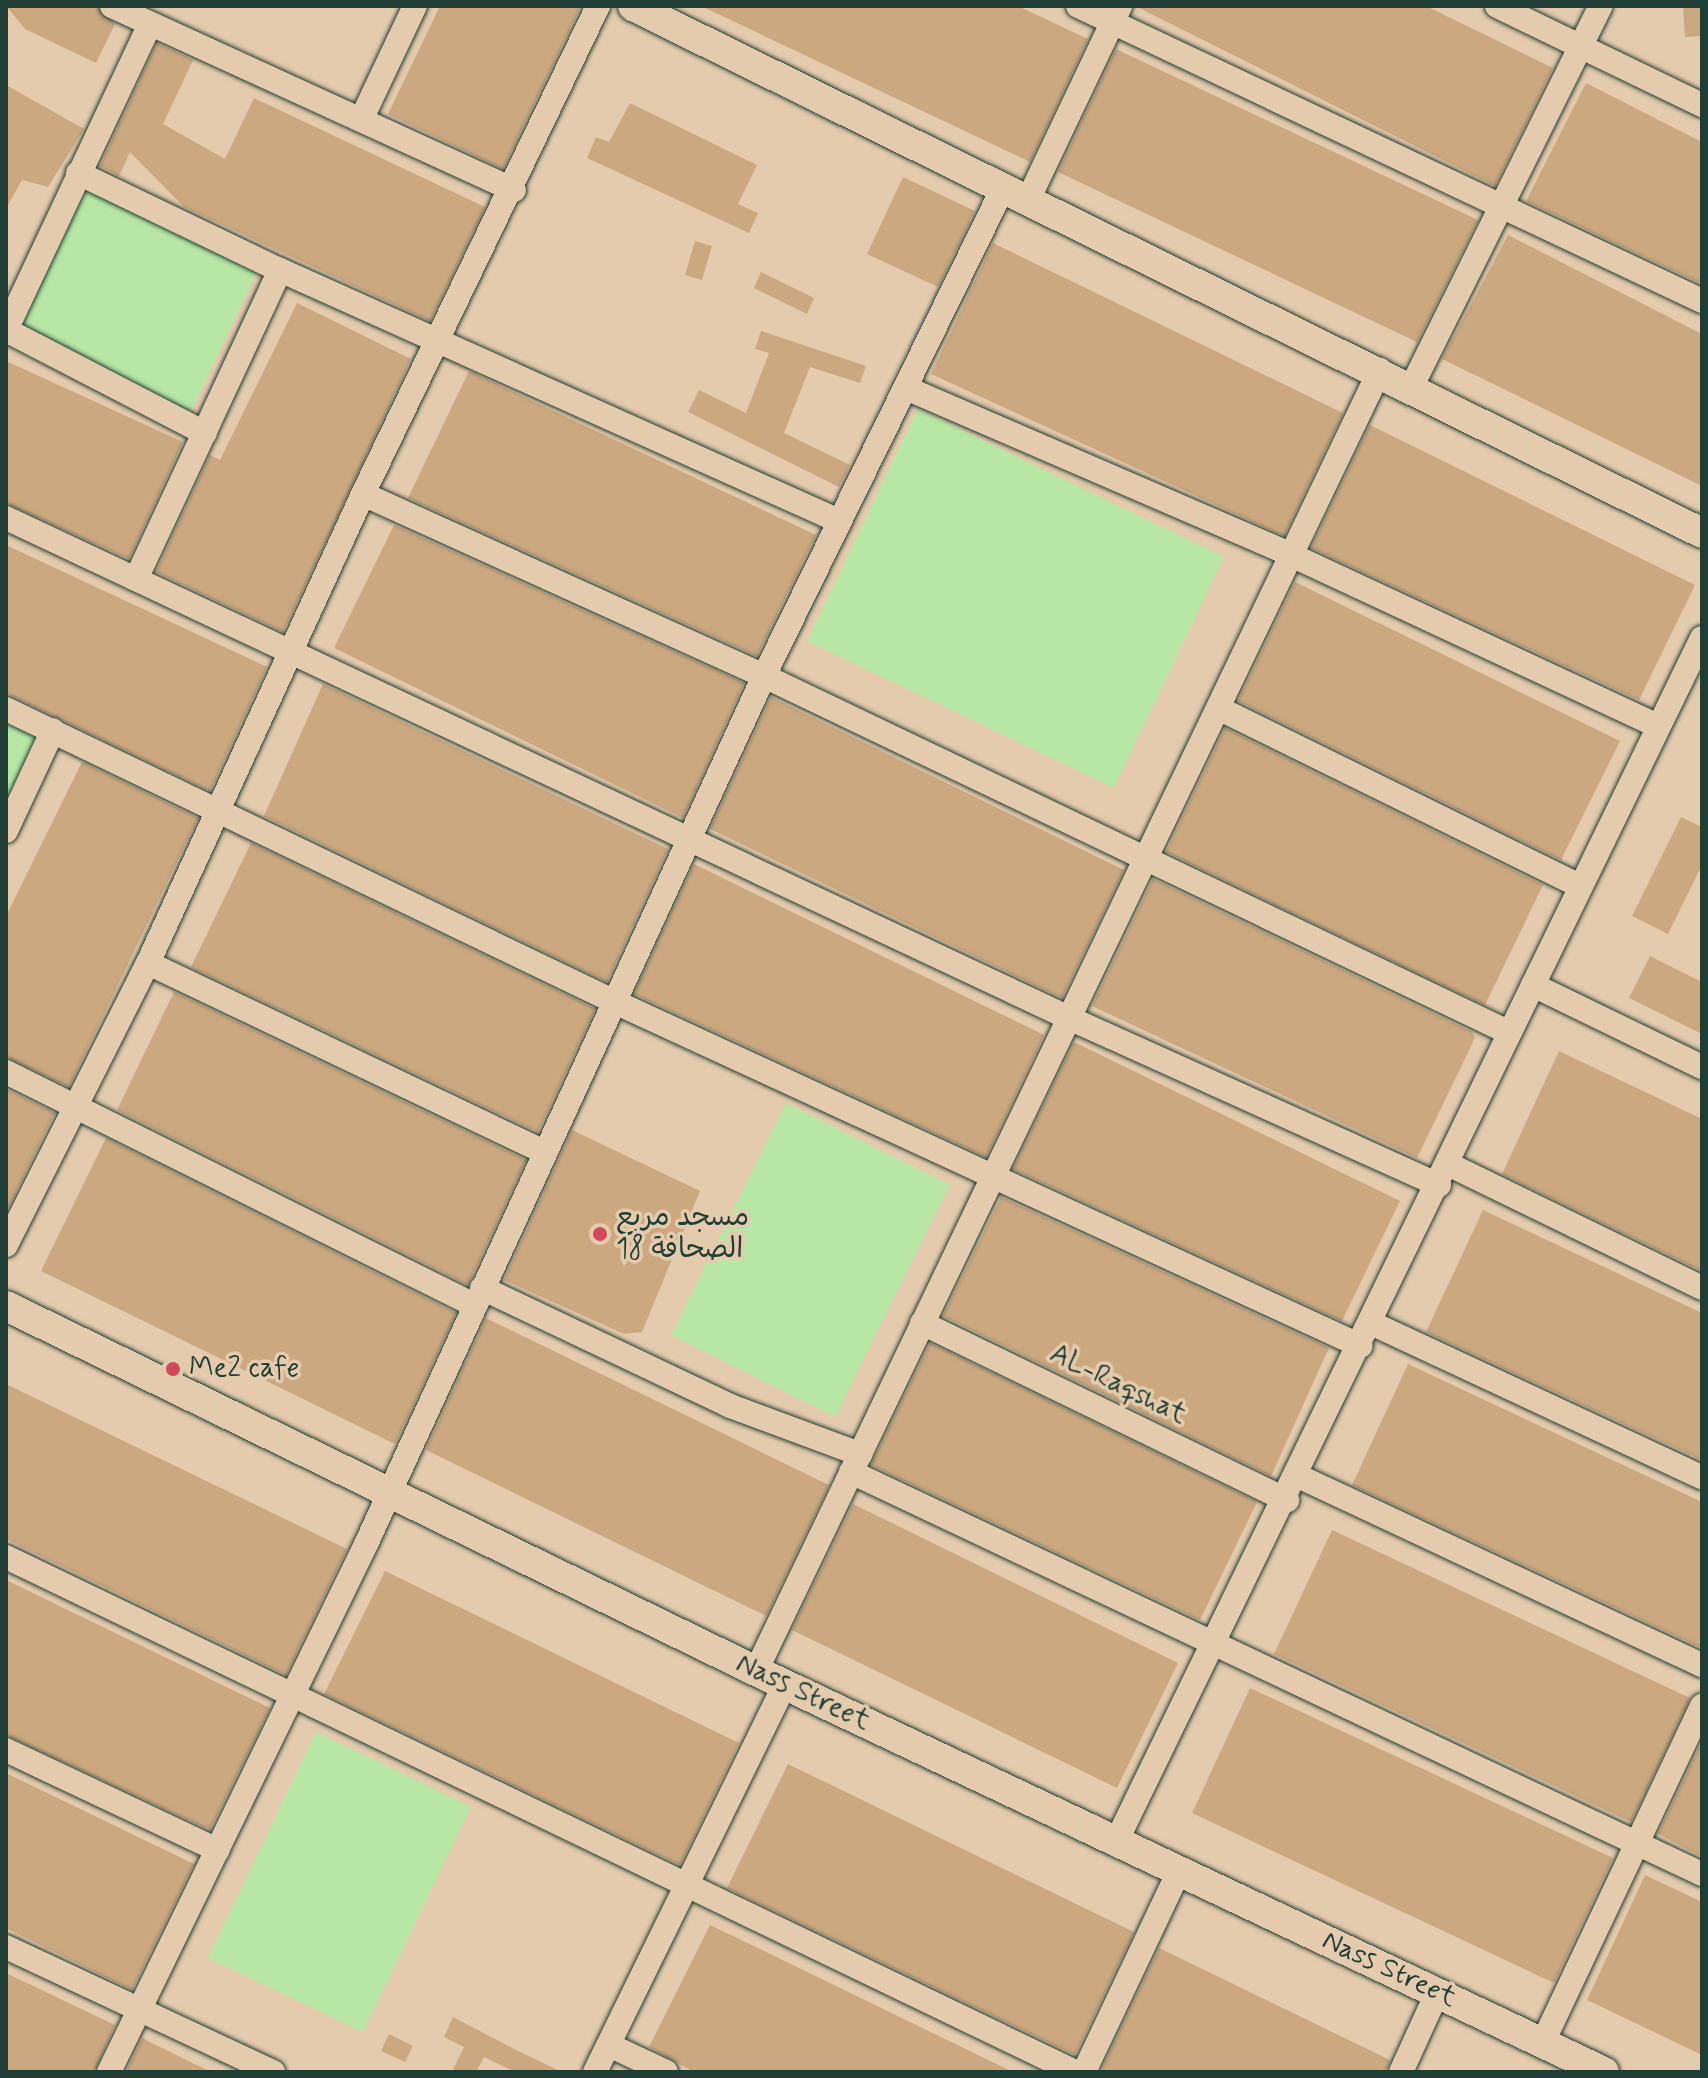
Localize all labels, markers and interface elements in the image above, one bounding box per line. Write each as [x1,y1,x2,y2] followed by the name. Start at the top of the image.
[616,1201,749,1267] place label: مسجد مربع 18 الصحافة
[591,1225,609,1243] marker: مسجد مربع 18 الصحافة
[1044,1337,1192,1433] street label: AL-Raqshat
[189,1352,299,1386] place label: Me2 cafe
[164,1360,182,1378] marker: Me2 cafe
[731,1647,875,1739] street label: Nass Street
[1317,1924,1461,2016] street label: Nass Street

